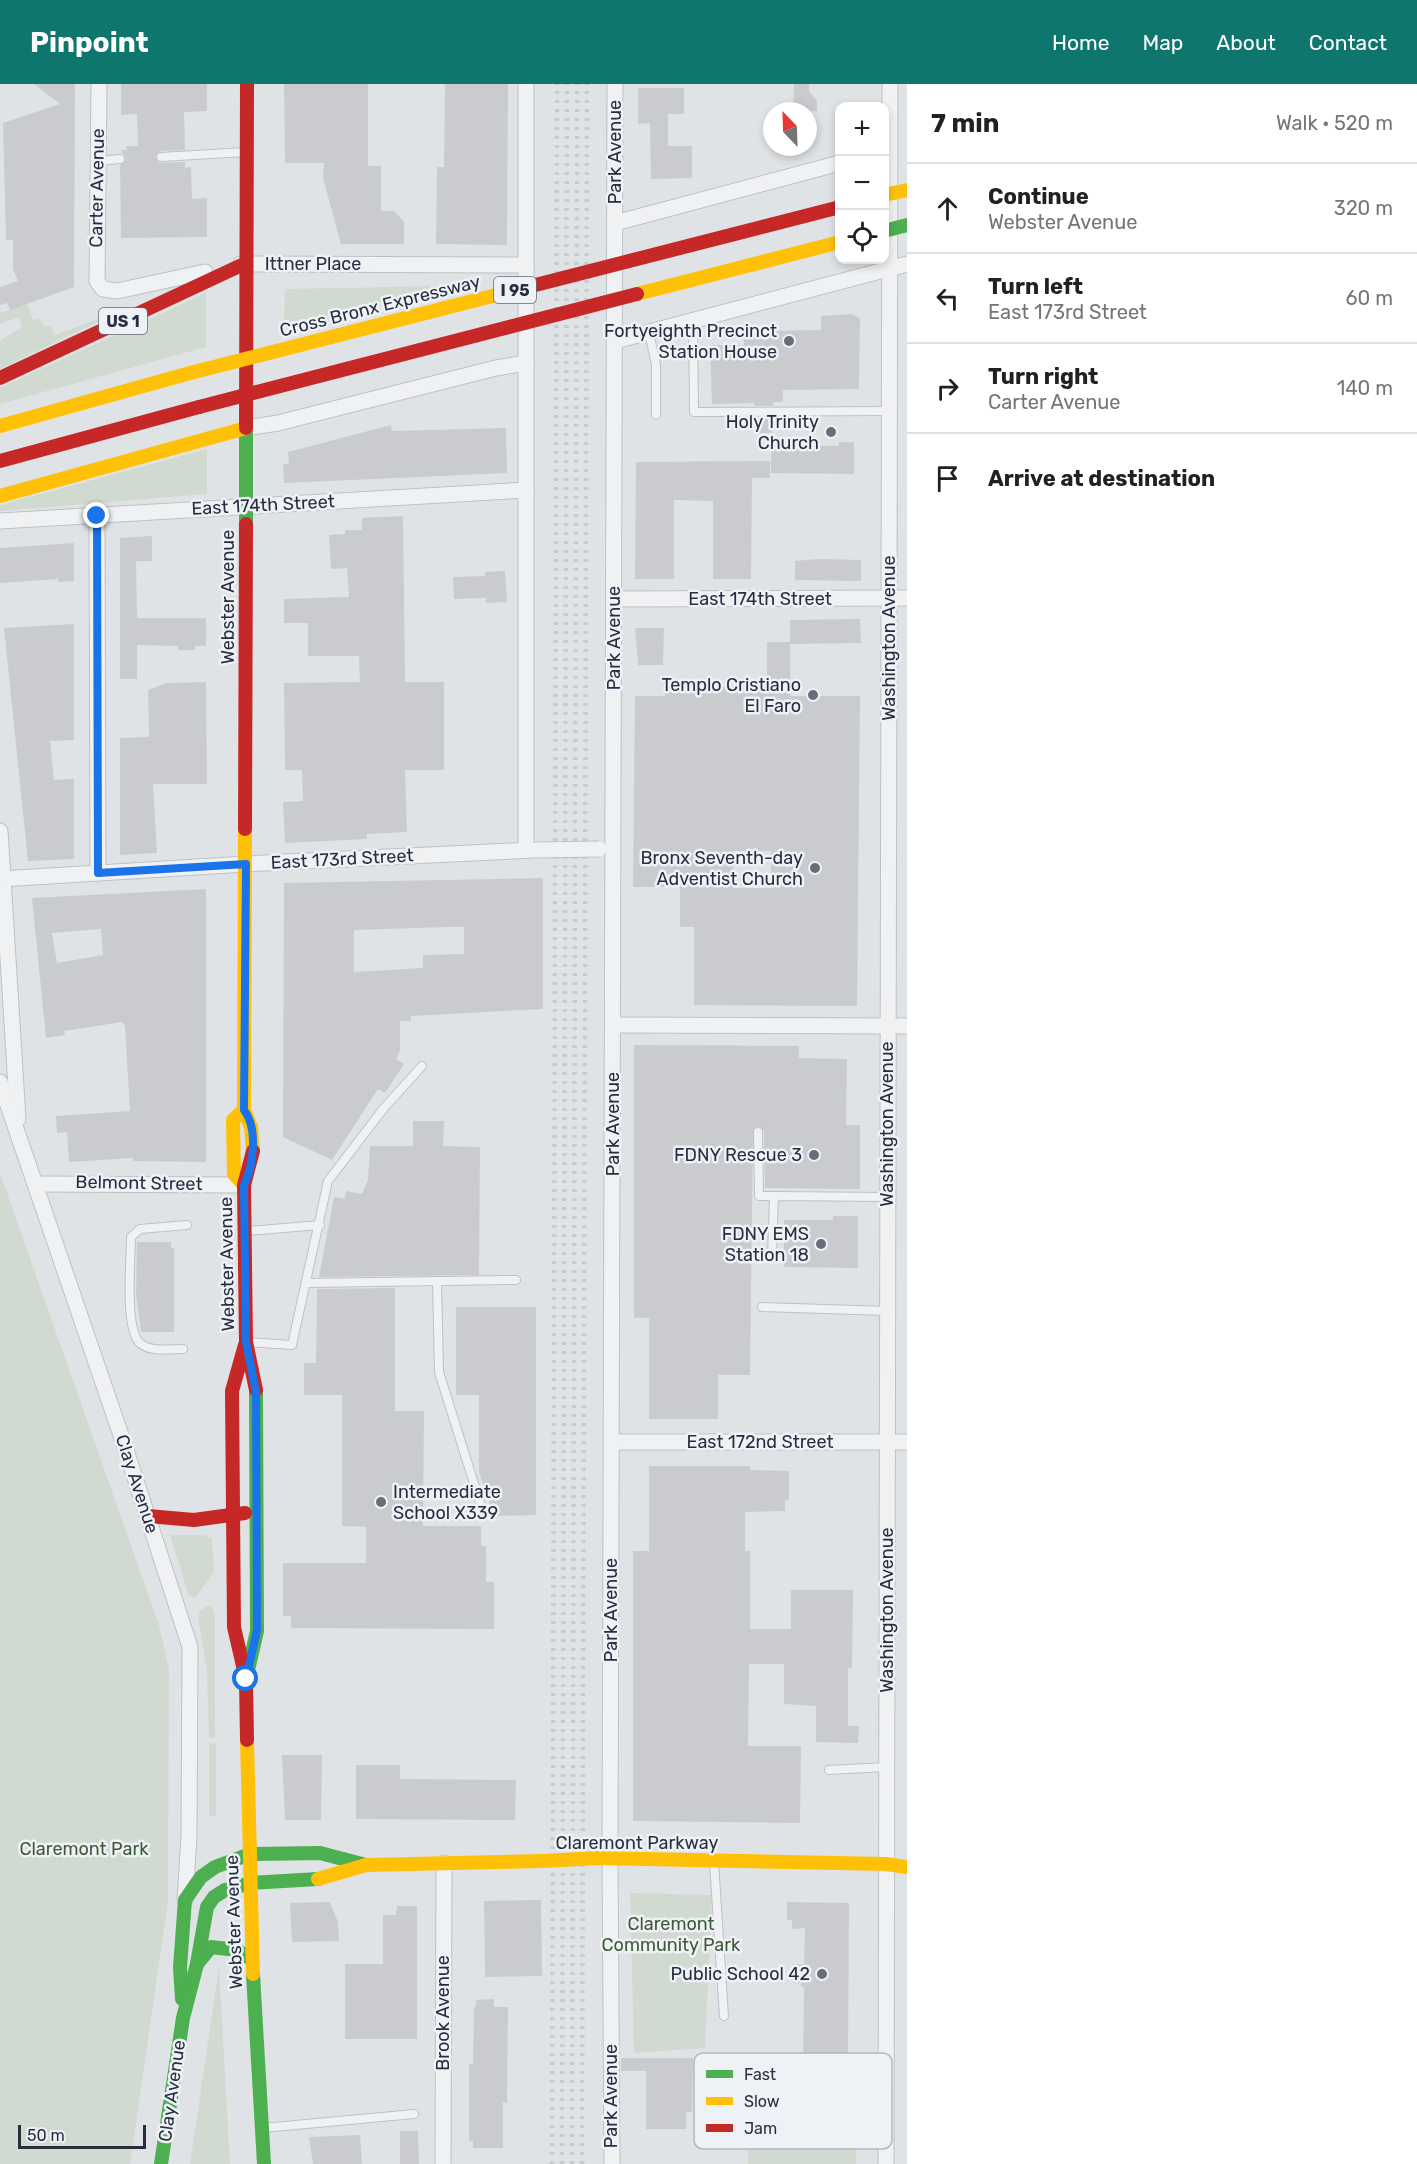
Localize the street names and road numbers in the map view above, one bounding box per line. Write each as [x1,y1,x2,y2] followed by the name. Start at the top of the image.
[604,100,626,204] street label: Park Avenue
[85,128,109,248] street label: Carter Avenue
[265,253,361,275] street label: Ittner Place
[277,270,483,342] street label: Cross Bronx Expressway
[494,277,536,303] road number: I 95
[99,308,147,334] road number: US 1
[191,490,335,520] street label: East 174th Street
[217,530,239,664] street label: Webster Avenue
[878,555,900,721] street label: Washington Avenue
[603,586,625,690] street label: Park Avenue
[688,588,832,610] street label: East 174th Street
[270,844,414,874] street label: East 173rd Street
[876,1041,898,1207] street label: Washington Avenue
[602,1072,624,1176] street label: Park Avenue
[75,1171,203,1195] street label: Belmont Street
[215,1197,239,1331] street label: Webster Avenue
[686,1431,834,1453] street label: East 172nd Street
[111,1432,163,1536] street label: Clay Avenue
[876,1527,898,1693] street label: Washington Avenue
[600,1558,622,1662] street label: Park Avenue
[556,1832,718,1854] street label: Claremont Parkway
[221,1854,247,1990] street label: Webster Avenue
[432,1955,454,2071] street label: Brook Avenue
[154,2039,190,2143] street label: Clay Avenue
[600,2044,622,2148] street label: Park Avenue

